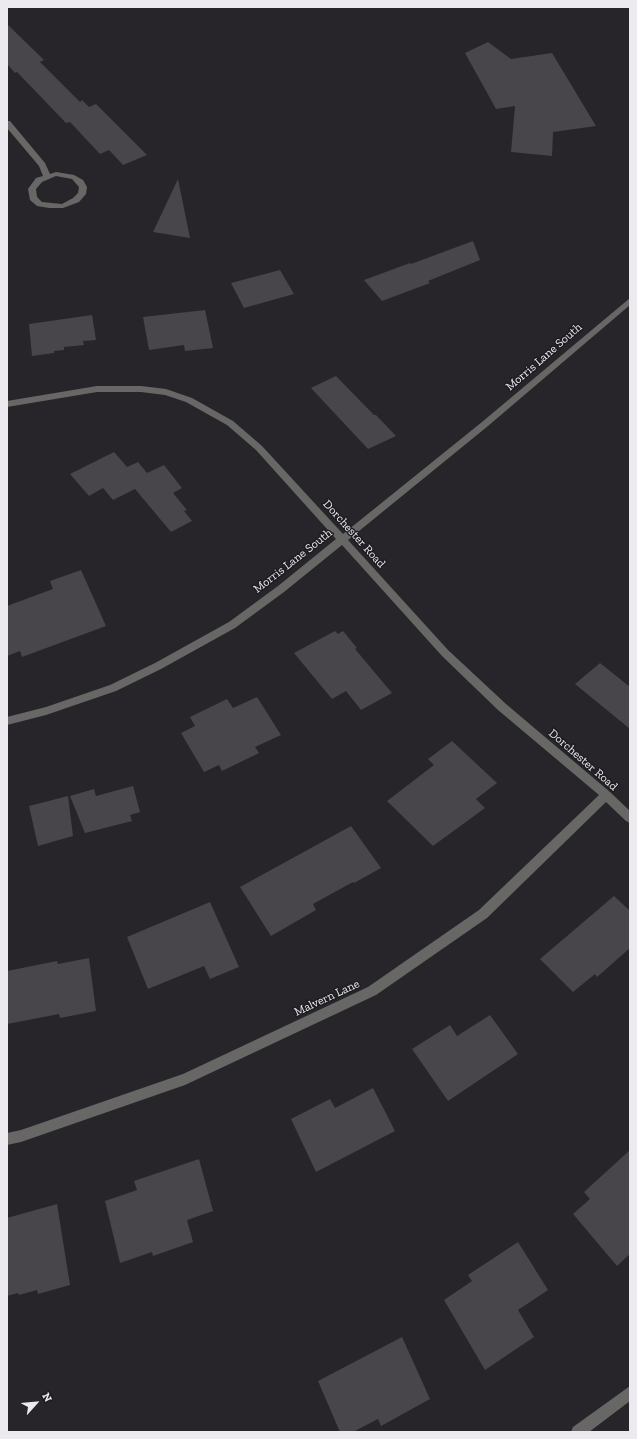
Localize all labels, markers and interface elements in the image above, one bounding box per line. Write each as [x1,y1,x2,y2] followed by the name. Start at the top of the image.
[503,320,585,394] street label: Morris Lane South
[320,497,388,571] street label: Dorchester Road
[251,526,335,596] street label: Morris Lane South
[546,726,620,794] street label: Dorchester Road
[292,977,362,1019] street label: Malvern Lane
[16,1383,56,1423] north arrow
[39,1391,55,1404] text: N

